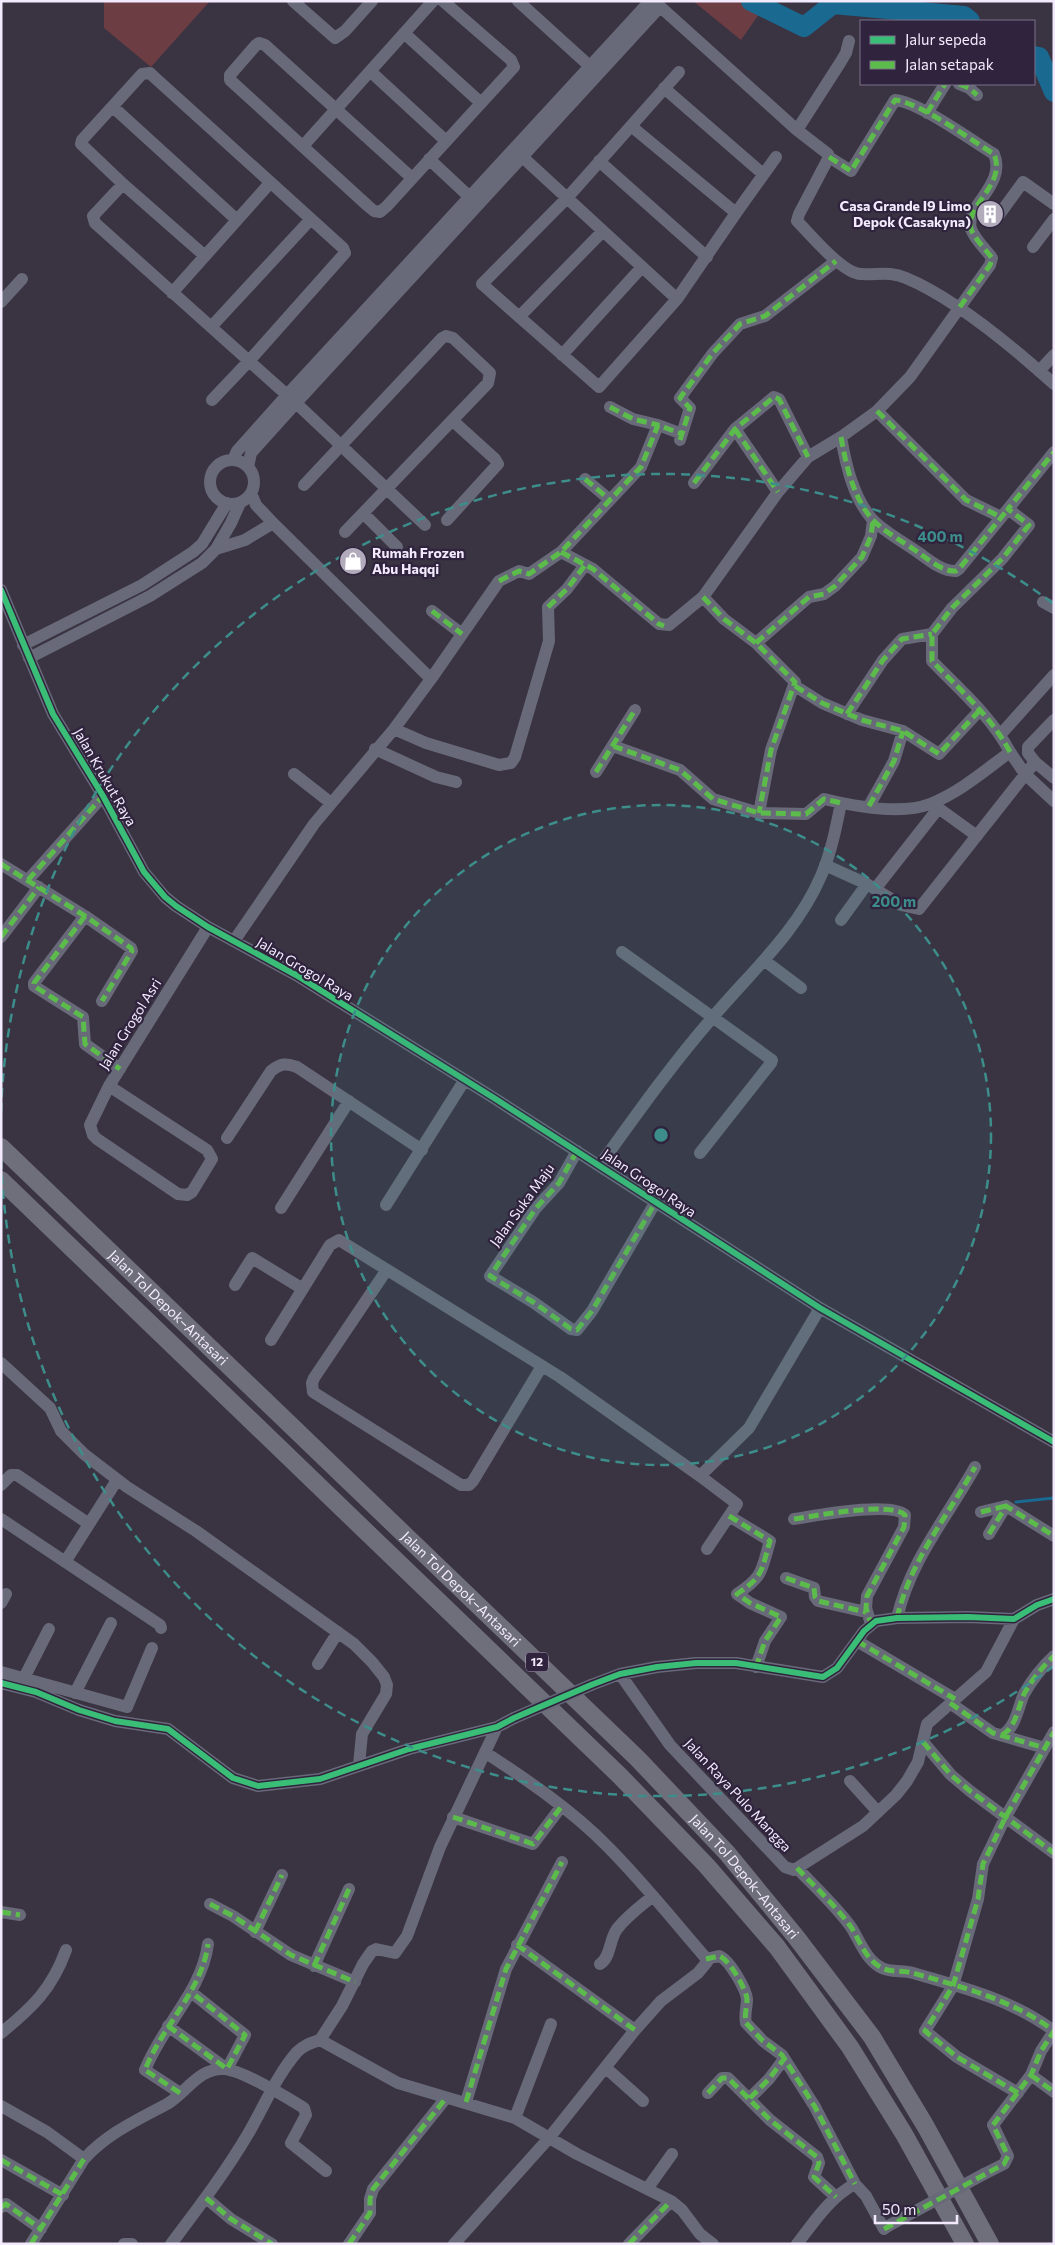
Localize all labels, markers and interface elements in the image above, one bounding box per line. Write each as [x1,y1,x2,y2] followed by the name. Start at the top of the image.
[860,20,1035,85] legend
[905,30,986,48] text: Jalur sepeda
[905,55,994,73] text: Jalan setapak
[840,197,971,230] place label: Casa Grande I9 Limo Depok (Casakyna)
[975,199,1005,229] building icon: Casa Grande I9 Limo Depok (Casakyna)
[917,527,963,545] text: 400 m
[372,544,464,577] place label: Rumah Frozen Abu Haqqi
[338,546,368,576] shop icon: Rumah Frozen Abu Haqqi
[70,725,140,829] street label: Jalan Krukut Raya
[872,892,916,910] text: 200 m
[254,933,357,1004] street label: Jalan Grogol Raya
[95,975,164,1072] street label: Jalan Grogol Asri
[652,1126,670,1144] centre of rings
[599,1145,700,1220] street label: Jalan Grogol Raya
[486,1160,557,1250] street label: Jalan Suka Maju
[105,1246,232,1369] street label: Jalan Tol Depok–Antasari
[398,1527,525,1650] street label: Jalan Tol Depok–Antasari
[526,1652,548,1671] road number: 12
[681,1734,795,1855] street label: Jalan Raya Pulo Mangga
[687,1810,803,1942] street label: Jalan Tol Depok–Antasari
[875,2192,958,2224] scale bar
[882,2200,916,2218] text: 50 m

